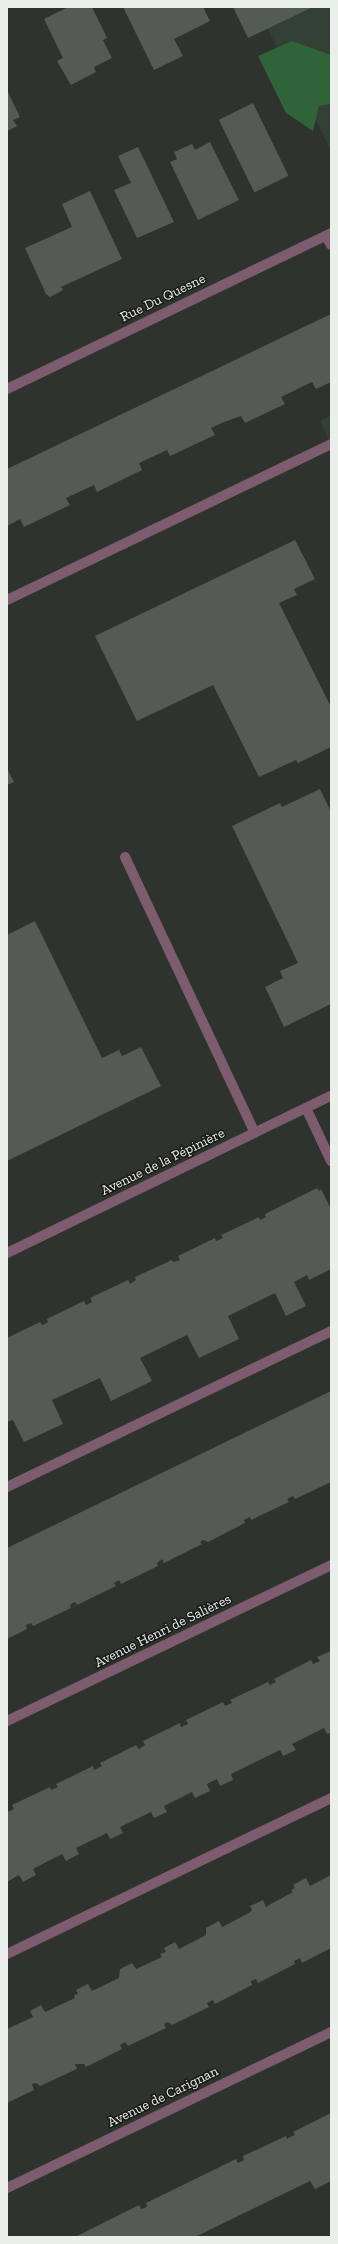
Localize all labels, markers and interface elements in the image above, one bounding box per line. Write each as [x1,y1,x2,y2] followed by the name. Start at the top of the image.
[118,270,208,326] street label: Rue Du Quesne
[98,1125,228,1199] street label: Avenue de la Pépinière
[92,1591,234,1671] street label: Avenue Henri de Salières
[105,2063,221,2131] street label: Avenue de Carignan

